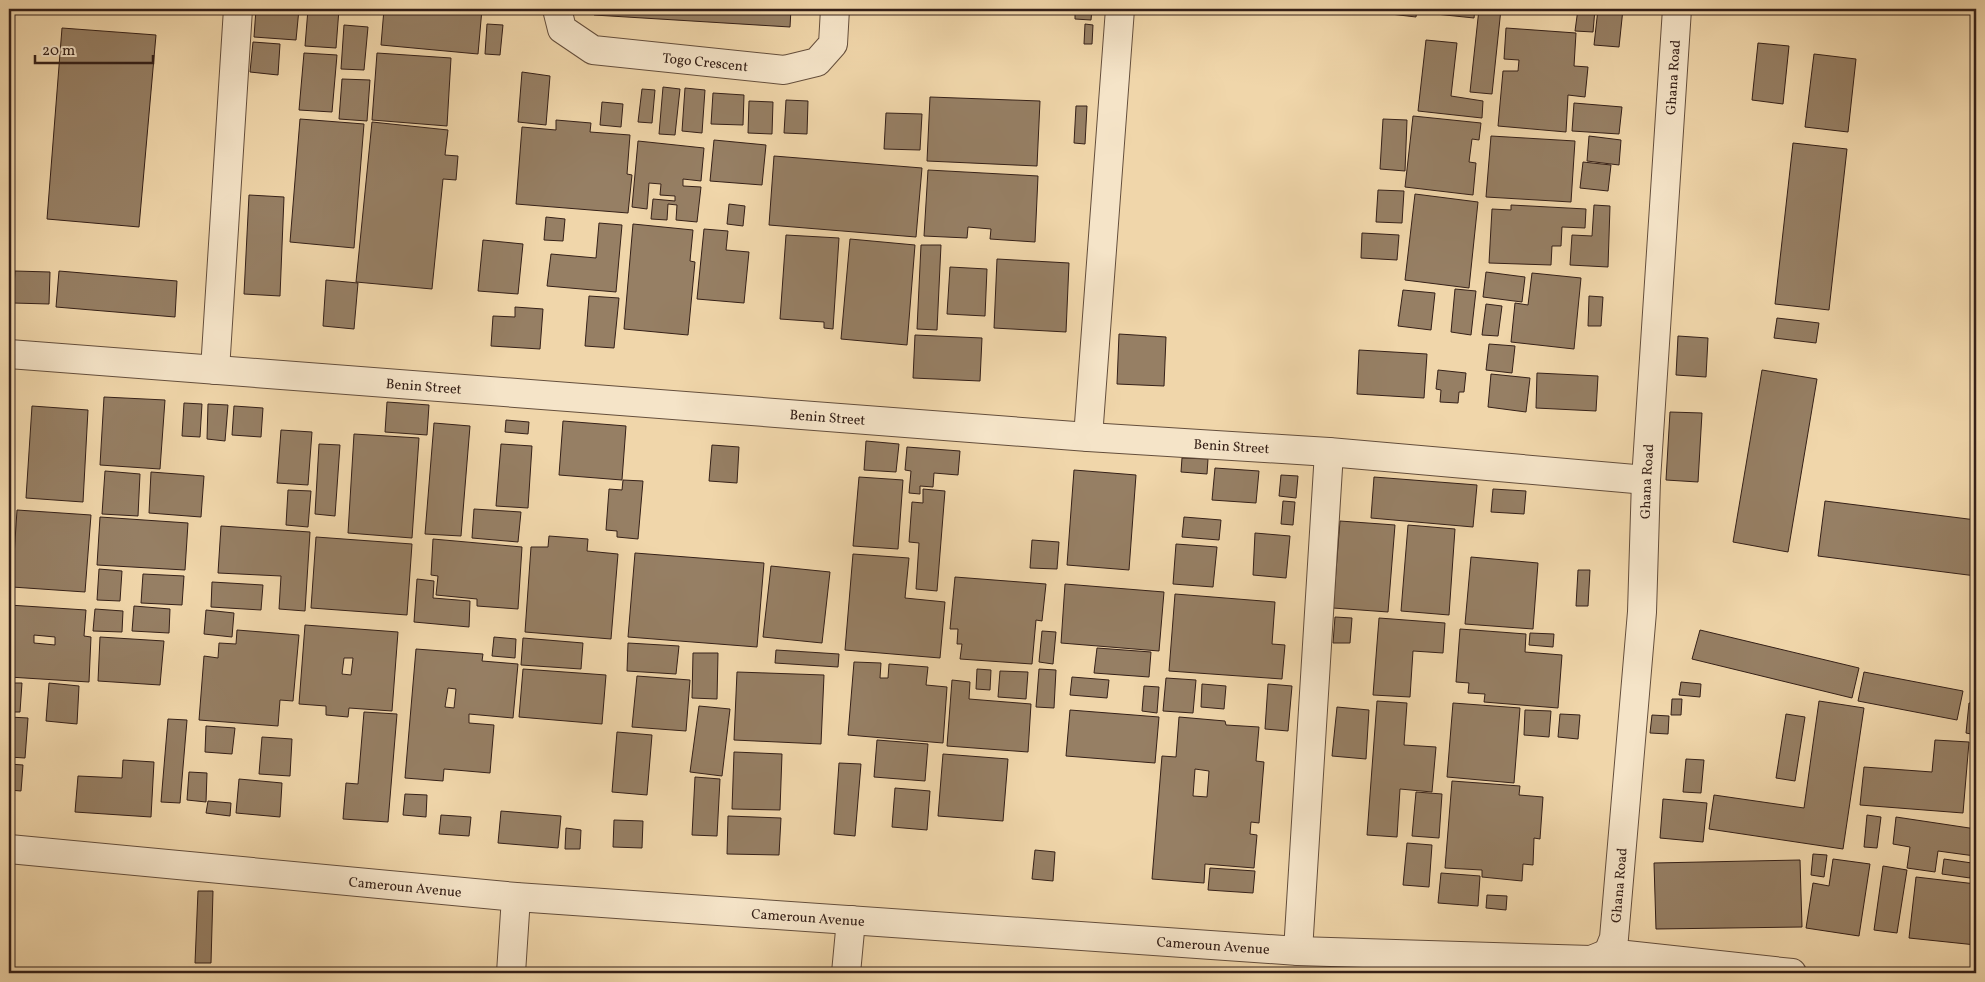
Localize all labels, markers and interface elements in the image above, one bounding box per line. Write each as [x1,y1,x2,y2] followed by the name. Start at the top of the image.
[35,32,152,64] scale bar
[1662,39,1686,116] street label: Ghana Road
[42,41,75,62] text: 20 m
[661,49,749,77] street label: Togo Crescent
[385,375,462,400] street label: Benin Street
[789,406,866,431] street label: Benin Street
[1193,436,1270,459] street label: Benin Street
[1637,443,1659,519] street label: Ghana Road
[1607,847,1633,924] street label: Ghana Road
[348,873,463,903] street label: Cameroun Avenue
[751,905,866,932] street label: Cameroun Avenue
[1156,933,1271,960] street label: Cameroun Avenue

